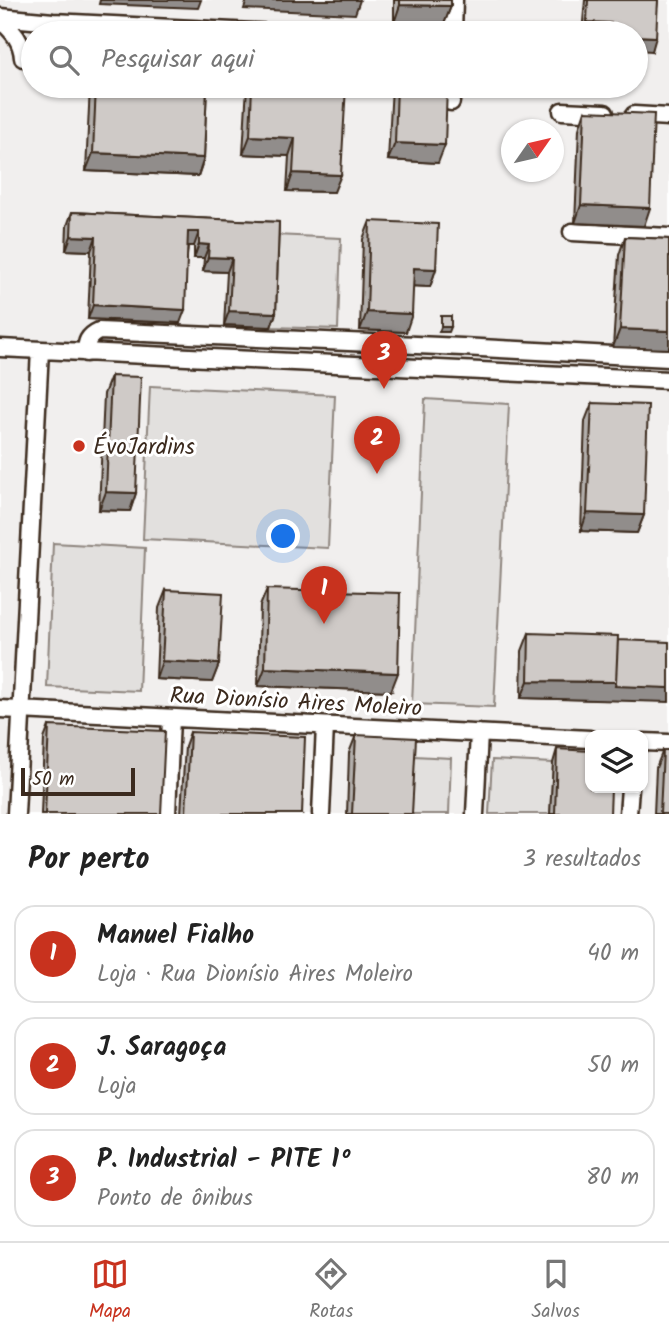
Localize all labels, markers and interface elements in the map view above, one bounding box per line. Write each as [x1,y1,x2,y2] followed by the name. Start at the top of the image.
[21,21,648,98] search box
[101,39,254,81] text: Pesquisar aqui
[45,41,83,79] icon: search
[501,119,564,182] north arrow
[361,331,407,389] pin: 3
[354,416,400,474] pin: 2
[93,430,195,466] place label: ÉvoJardins
[71,438,87,454] marker: ÉvoJardins
[266,519,300,553] your location
[301,566,347,624] pin: 1
[169,678,423,728] street label: Rua Dionísio Aires Moleiro
[585,730,648,793] map controls
[585,730,648,793] button: layers
[21,765,135,797] scale bar
[32,765,74,795] text: 50 m
[28,836,149,884] text: Por perto
[523,842,641,878] text: 3 resultados
[97,915,254,957] text: Manuel Fialho
[50,936,56,972] text: 1
[587,936,639,972] text: 40 m
[97,957,413,993] text: Loja · Rua Dionísio Aires Moleiro
[97,1027,227,1069] text: J. Saragoça
[46,1048,60,1084] text: 2
[588,1048,639,1084] text: 50 m
[97,1069,137,1105] text: Loja
[97,1139,351,1181] text: P. Industrial - PITE 1º
[47,1160,59,1196] text: 3
[586,1160,639,1196] text: 80 m
[97,1181,253,1217] text: Ponto de ônibus
[89,1255,131,1327] tab: Mapa
[309,1255,353,1327] tab: Rotas
[532,1255,580,1327] tab: Salvos

